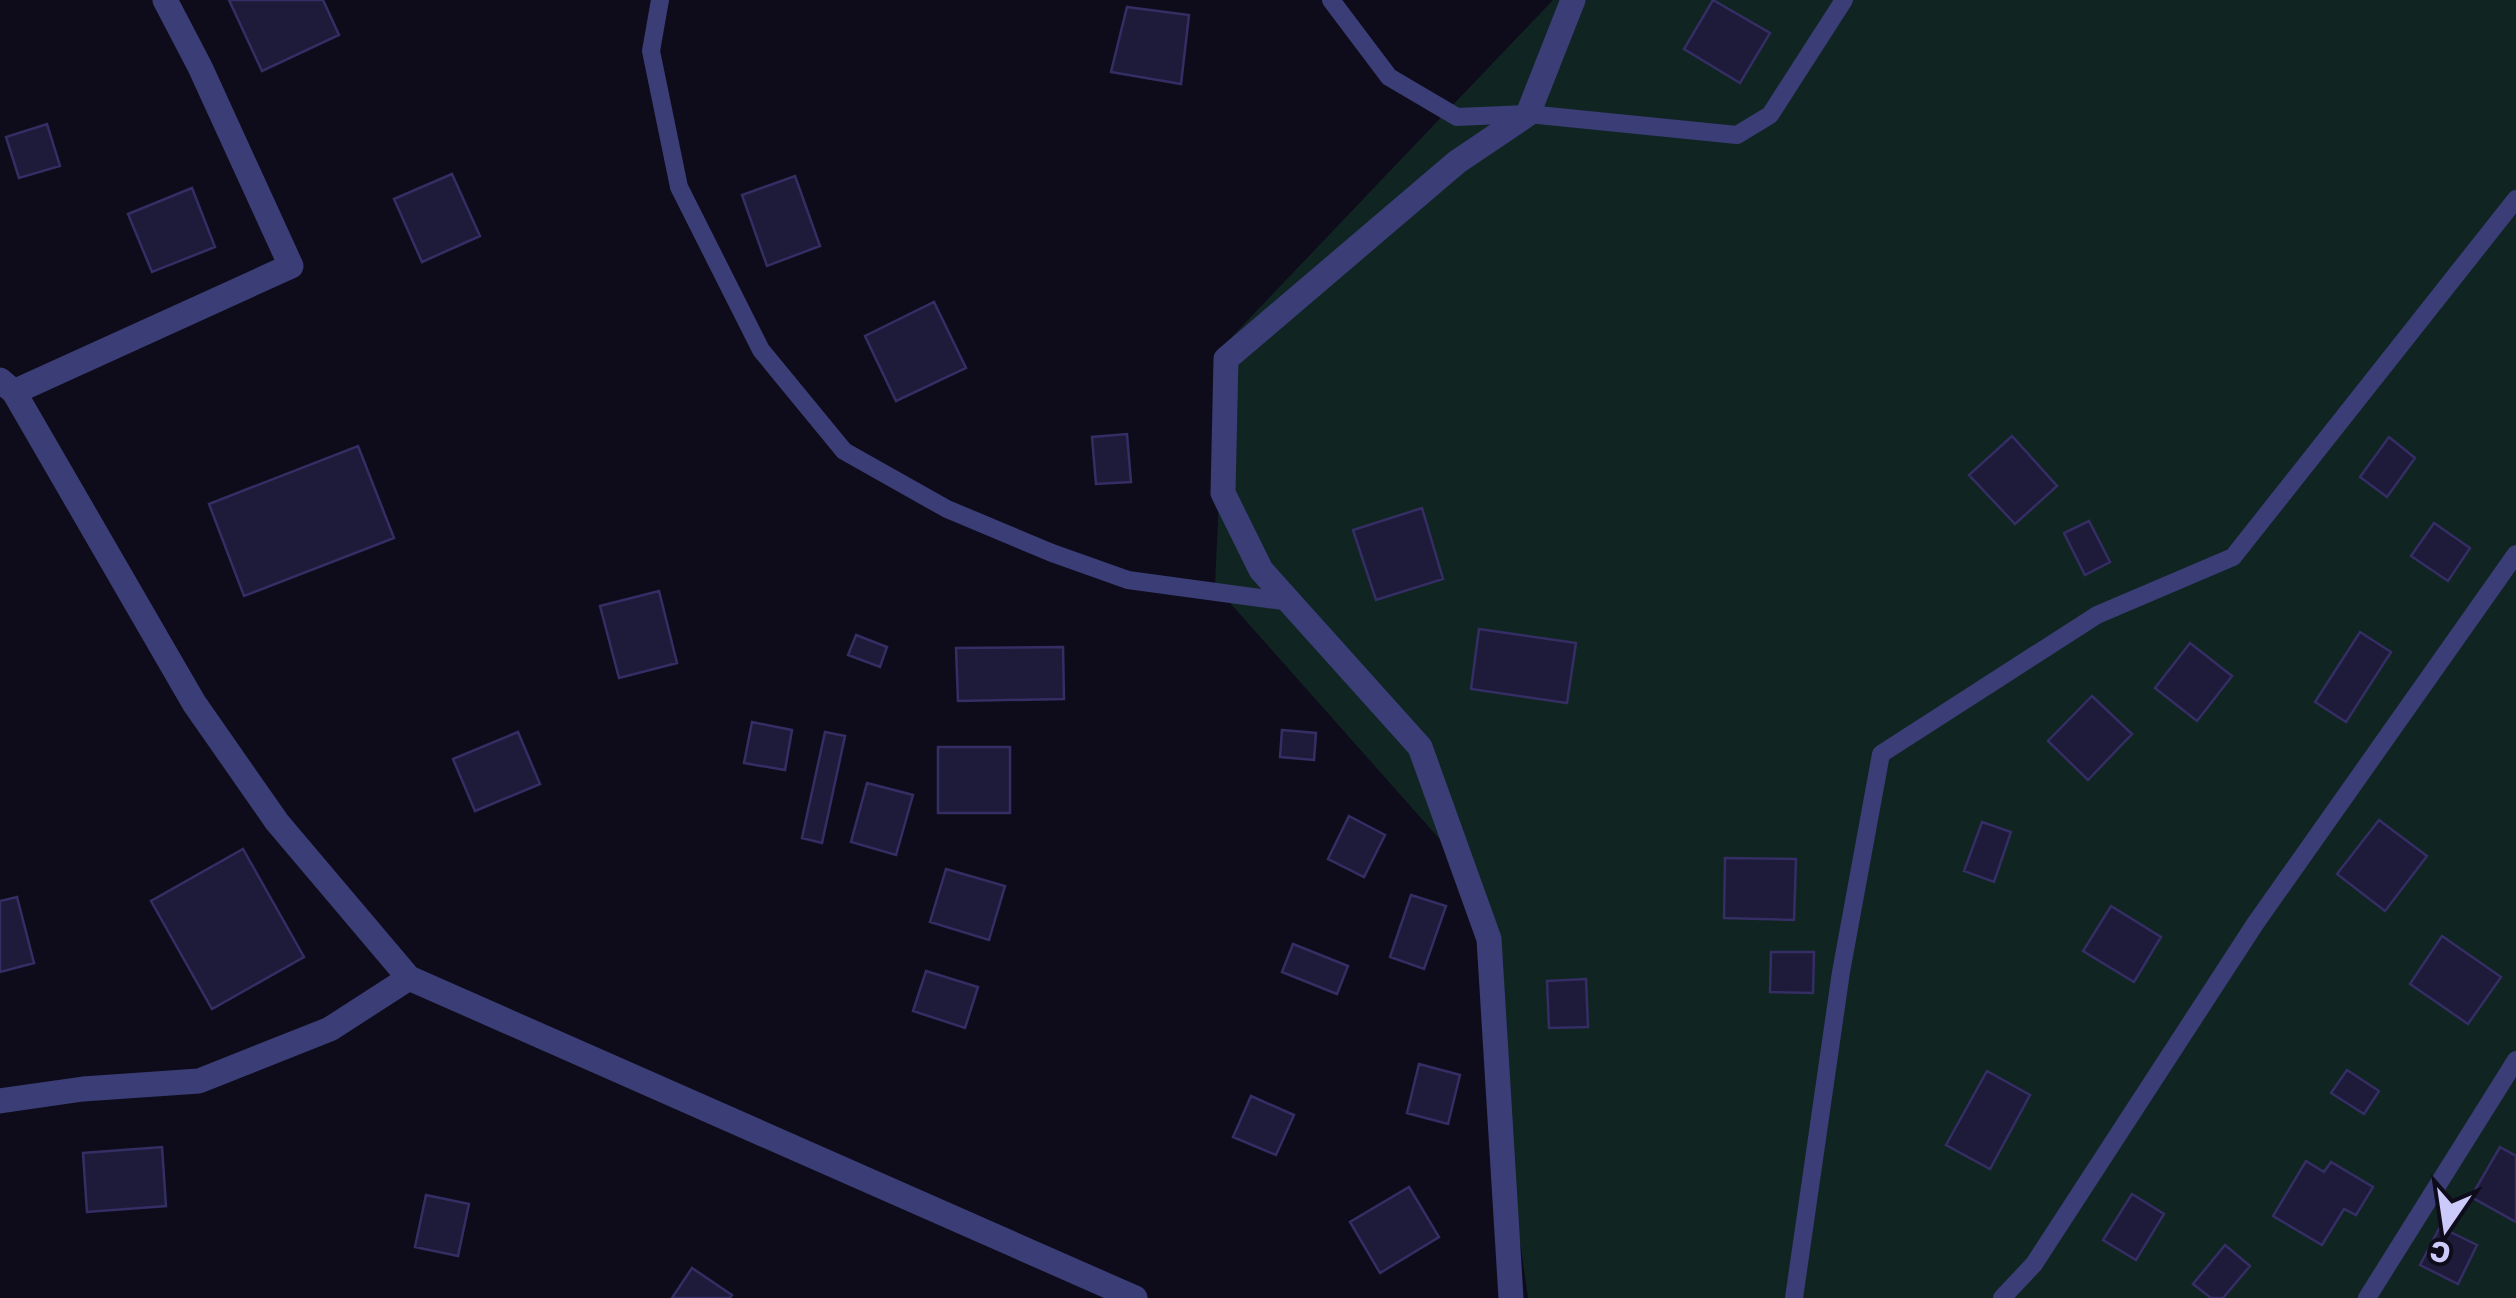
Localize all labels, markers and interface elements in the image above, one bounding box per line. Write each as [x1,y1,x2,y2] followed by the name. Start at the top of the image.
[2396,1178,2496,1278] north arrow
[2427,1235,2454,1271] text: С

